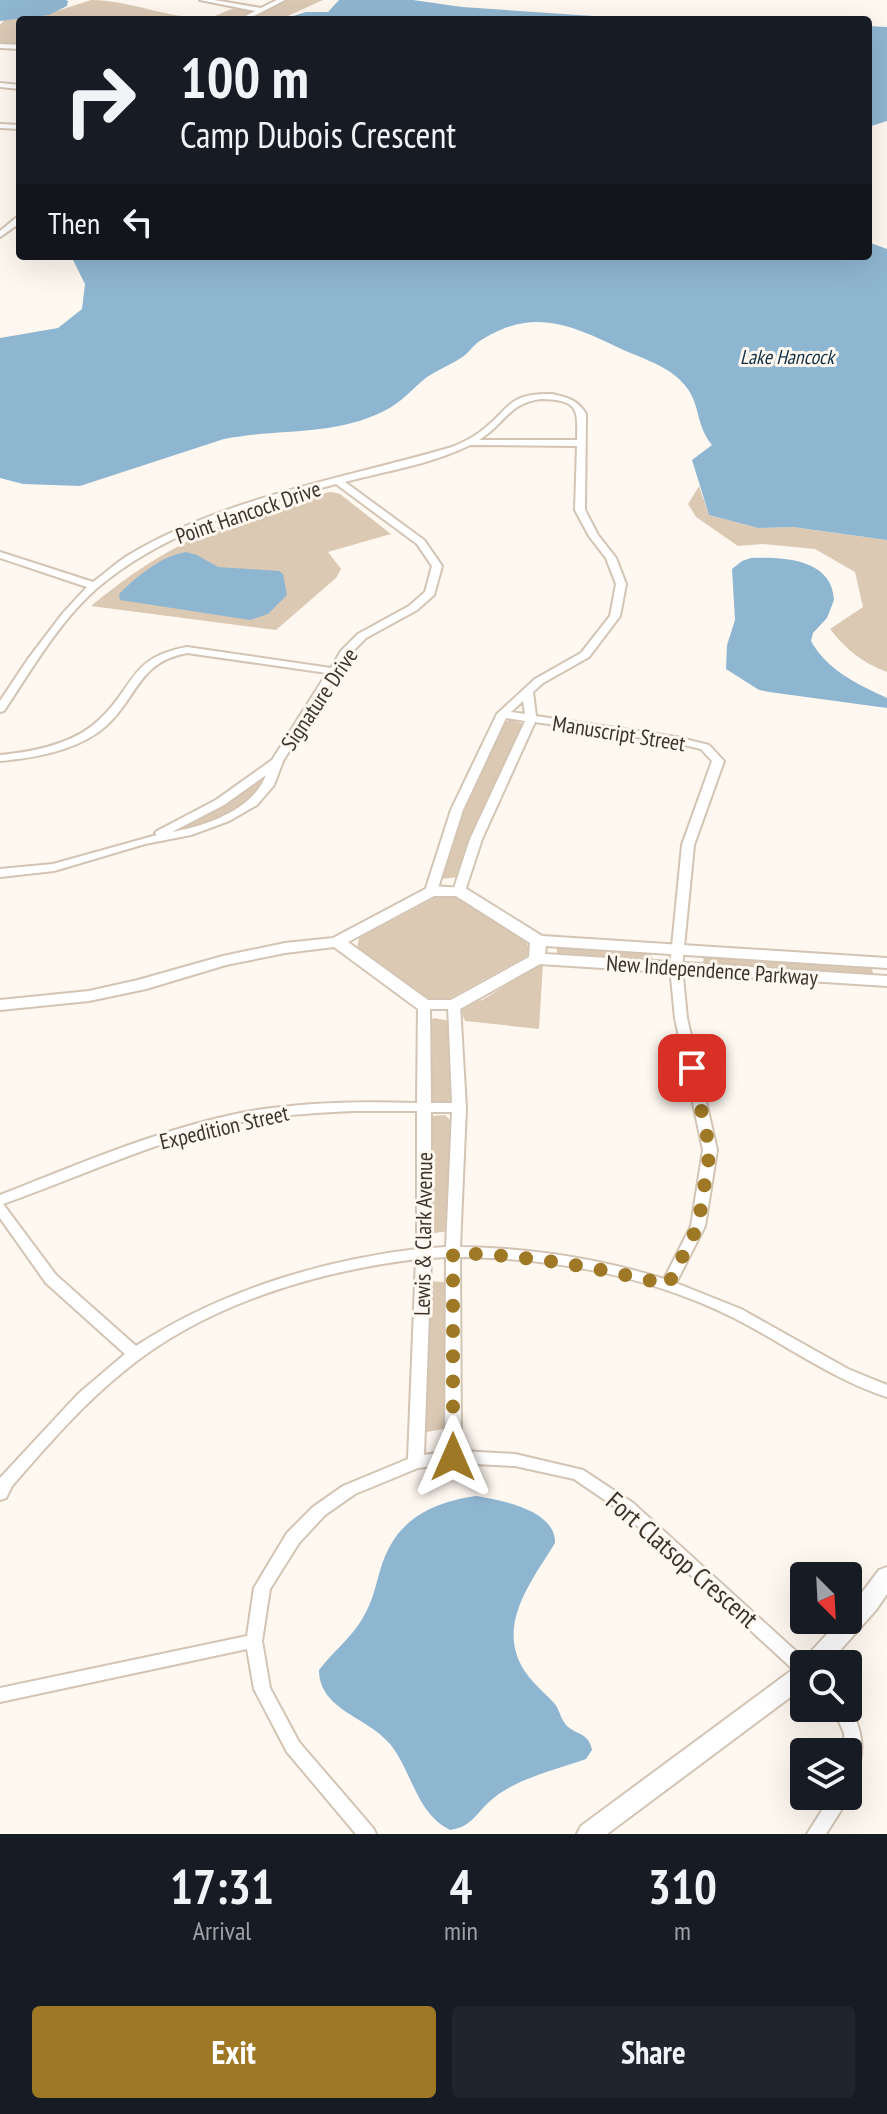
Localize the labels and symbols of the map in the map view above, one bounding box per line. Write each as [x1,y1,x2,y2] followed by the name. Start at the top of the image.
[740,344,836,370] water label: Lake Hancock
[172,474,324,550] street label: Point Hancock Drive
[275,642,363,756] street label: Signature Drive
[551,709,687,757] street label: Manuscript Street
[605,949,819,991] street label: New Independence Parkway
[658,1034,726,1102] pin
[157,1099,291,1155] street label: Expedition Street
[408,1152,438,1316] street label: Lewis & Clark Avenue
[411,1415,495,1499] position arrow
[599,1484,765,1635] street label: Fort Clatsop Crescent
[790,1562,862,1634] north arrow

